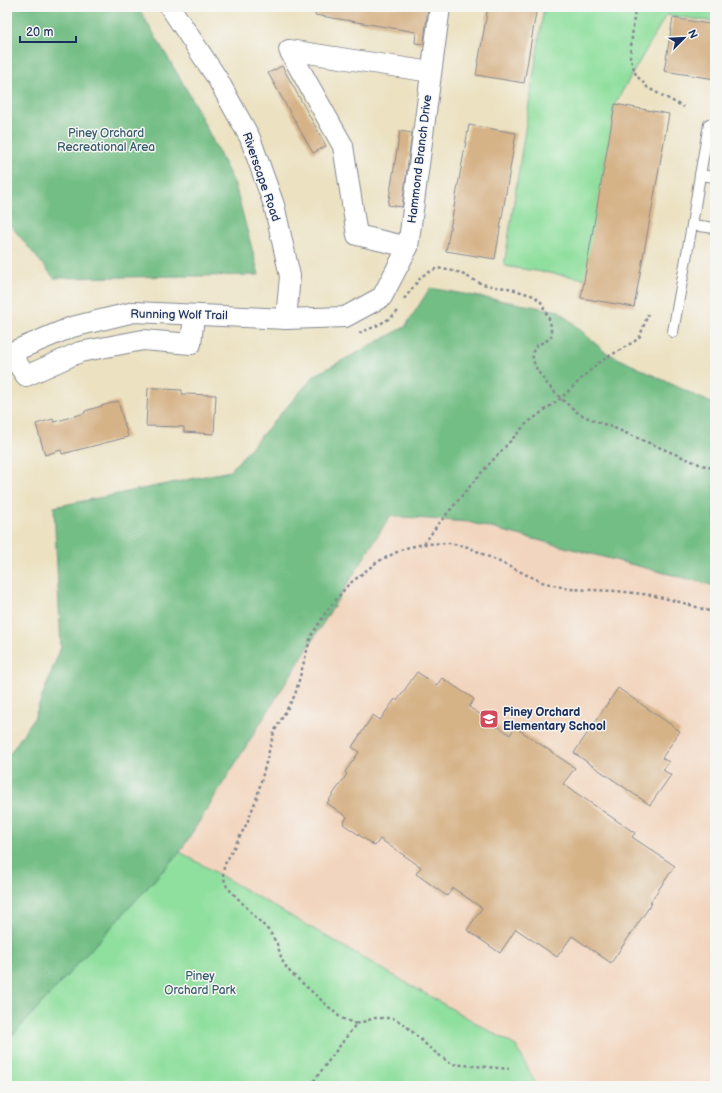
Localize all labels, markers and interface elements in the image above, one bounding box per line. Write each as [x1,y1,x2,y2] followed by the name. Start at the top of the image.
[20,18,76,44] scale bar
[664,18,704,58] north arrow
[26,25,53,40] text: 20 m
[685,28,700,41] text: N
[405,94,435,224] street label: Hammond Branch Drive
[57,126,155,155] park label: Piney Orchard Recreational Area
[239,130,283,224] street label: Riverscape Road
[130,307,228,323] street label: Running Wolf Trail
[503,705,606,734] place label: Piney Orchard Elementary School
[478,708,500,730] school or university icon: Piney Orchard Elementary School
[164,969,236,998] park label: Piney Orchard Park

